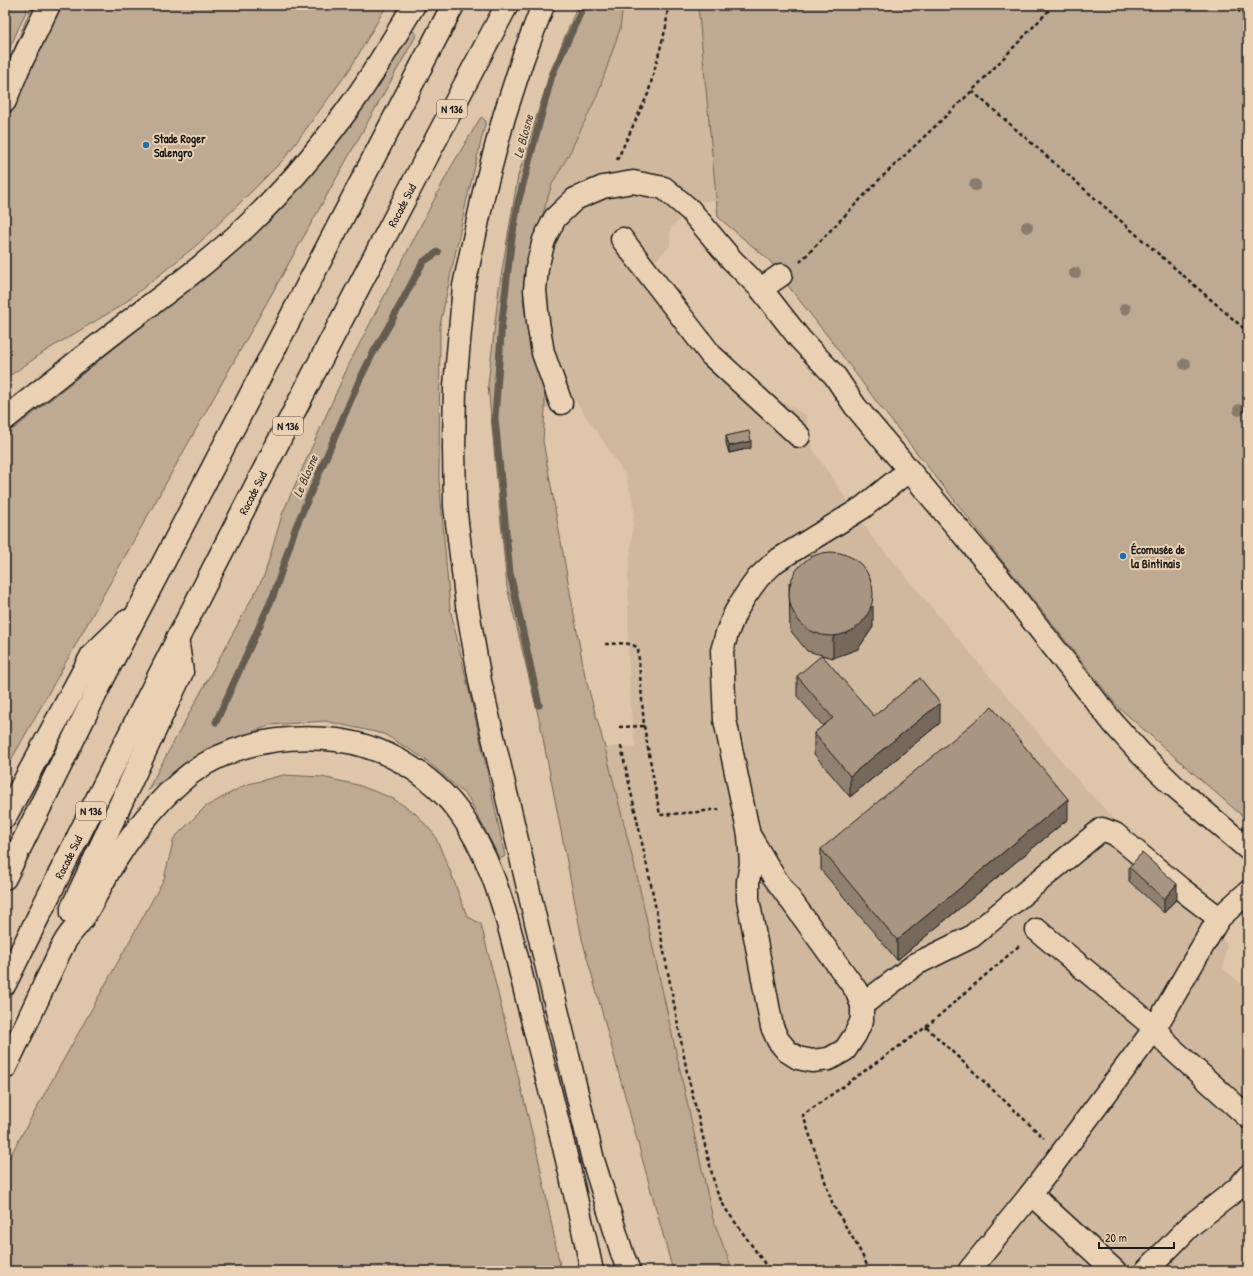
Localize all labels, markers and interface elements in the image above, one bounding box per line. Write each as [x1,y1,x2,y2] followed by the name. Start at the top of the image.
[437,100,467,118] road number: N 136
[509,111,538,160] water label: Le Blosne
[154,130,206,162] place label: Stade Roger Salengro
[141,140,151,150] marker: Stade Roger Salengro
[383,180,420,230] street label: Rocade Sud
[273,417,303,435] road number: N 136
[288,451,322,500] water label: Le Blosne
[234,468,271,517] street label: Rocade Sud
[1131,541,1185,572] place label: Écomusée de la Bintinais
[1118,551,1128,561] marker: Écomusée de la Bintinais
[76,802,106,820] road number: N 136
[50,832,86,882] street label: Rocade Sud
[1099,1224,1174,1250] scale bar
[1105,1229,1127,1246] text: 20 m

